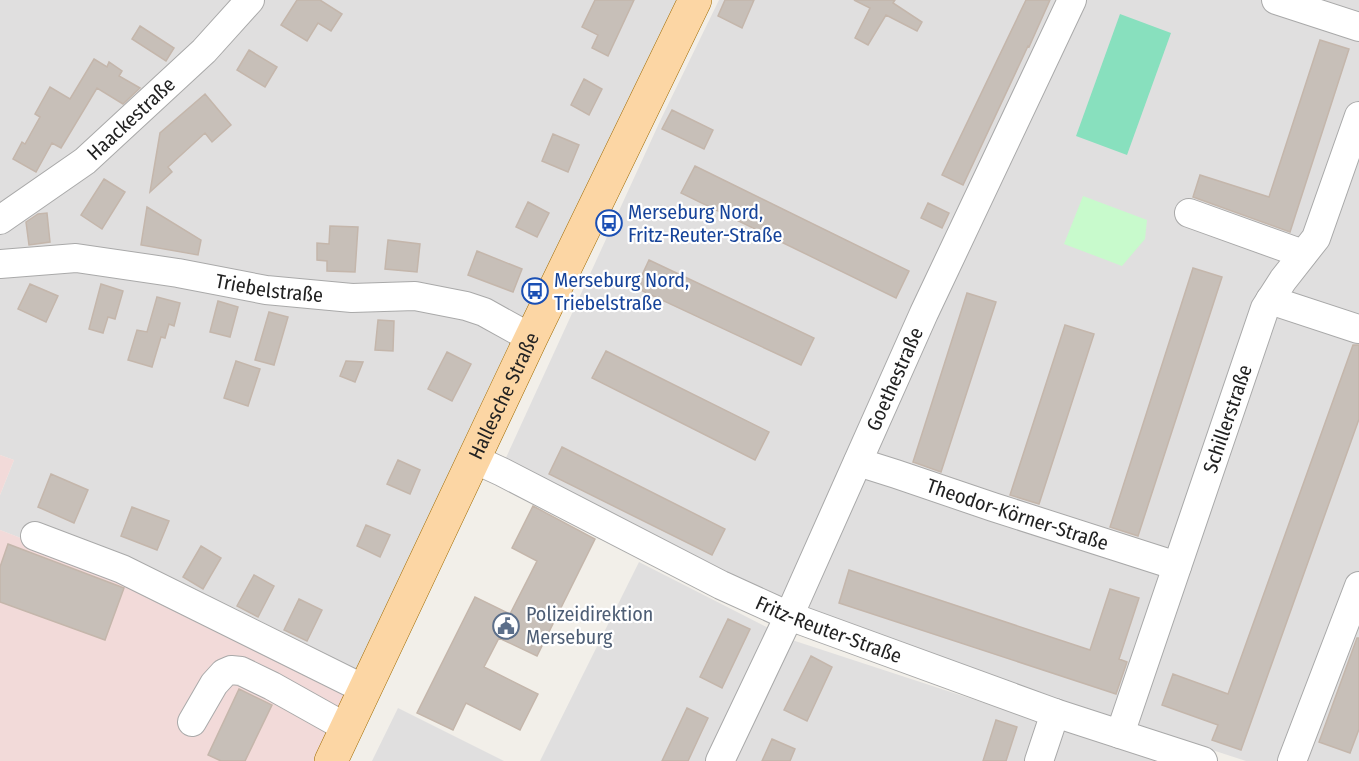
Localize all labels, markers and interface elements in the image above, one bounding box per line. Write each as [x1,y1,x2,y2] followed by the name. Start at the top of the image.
[82,72,180,165] street label: Haackestraße
[628,200,782,247] place label: Merseburg Nord, Fritz-Reuter-Straße
[594,208,624,238] bus stop icon: Merseburg Nord, Fritz-Reuter-Straße
[554,268,689,315] place label: Merseburg Nord, Triebelstraße
[214,269,324,307] street label: Triebelstraße
[520,276,550,306] bus stop icon: Merseburg Nord, Triebelstraße
[861,324,928,435] street label: Goethestraße
[463,328,544,463] street label: Hallesche Straße
[1198,361,1257,476] street label: Schillerstraße
[924,473,1111,555] street label: Theodor-Körner-Straße
[752,590,905,668] street label: Fritz-Reuter-Straße
[526,602,653,649] place label: Polizeidirektion Merseburg
[491,611,521,641] public building icon: Polizeidirektion Merseburg

